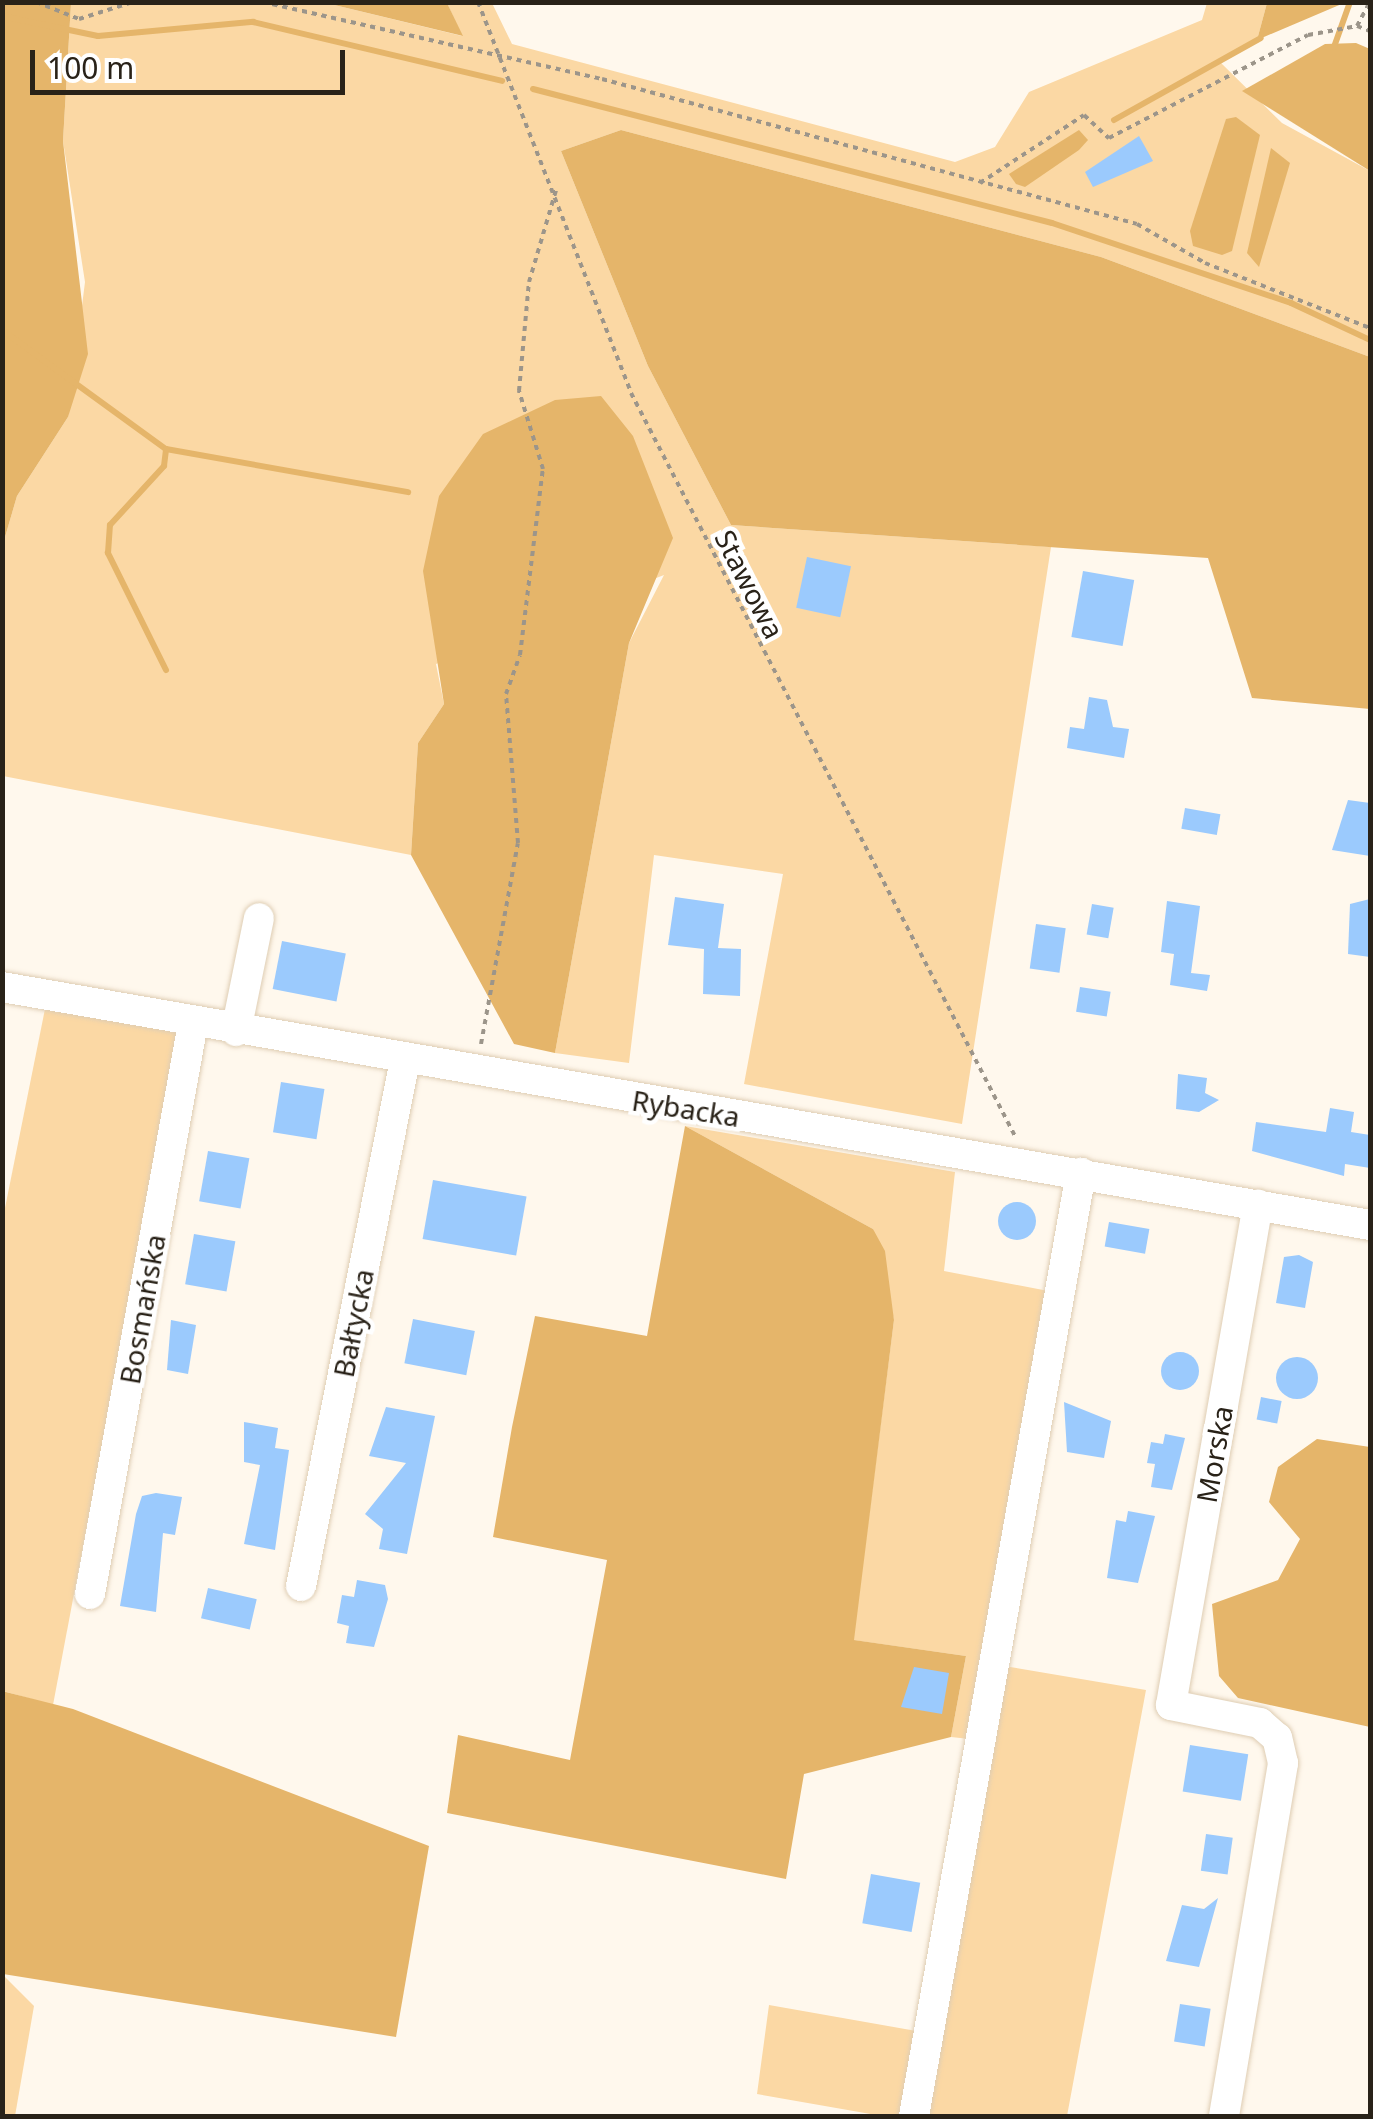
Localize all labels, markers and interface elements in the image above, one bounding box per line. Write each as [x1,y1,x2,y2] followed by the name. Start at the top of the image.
[35,30,350,92] scale bar
[47,47,134,88] text: 100 m
[708,524,792,644] street label: Stawowa
[630,1083,742,1133] street label: Rybacka
[112,1231,172,1387] street label: Bosmańska
[326,1266,380,1380] street label: Bałtycka
[1189,1403,1239,1505] street label: Morska

